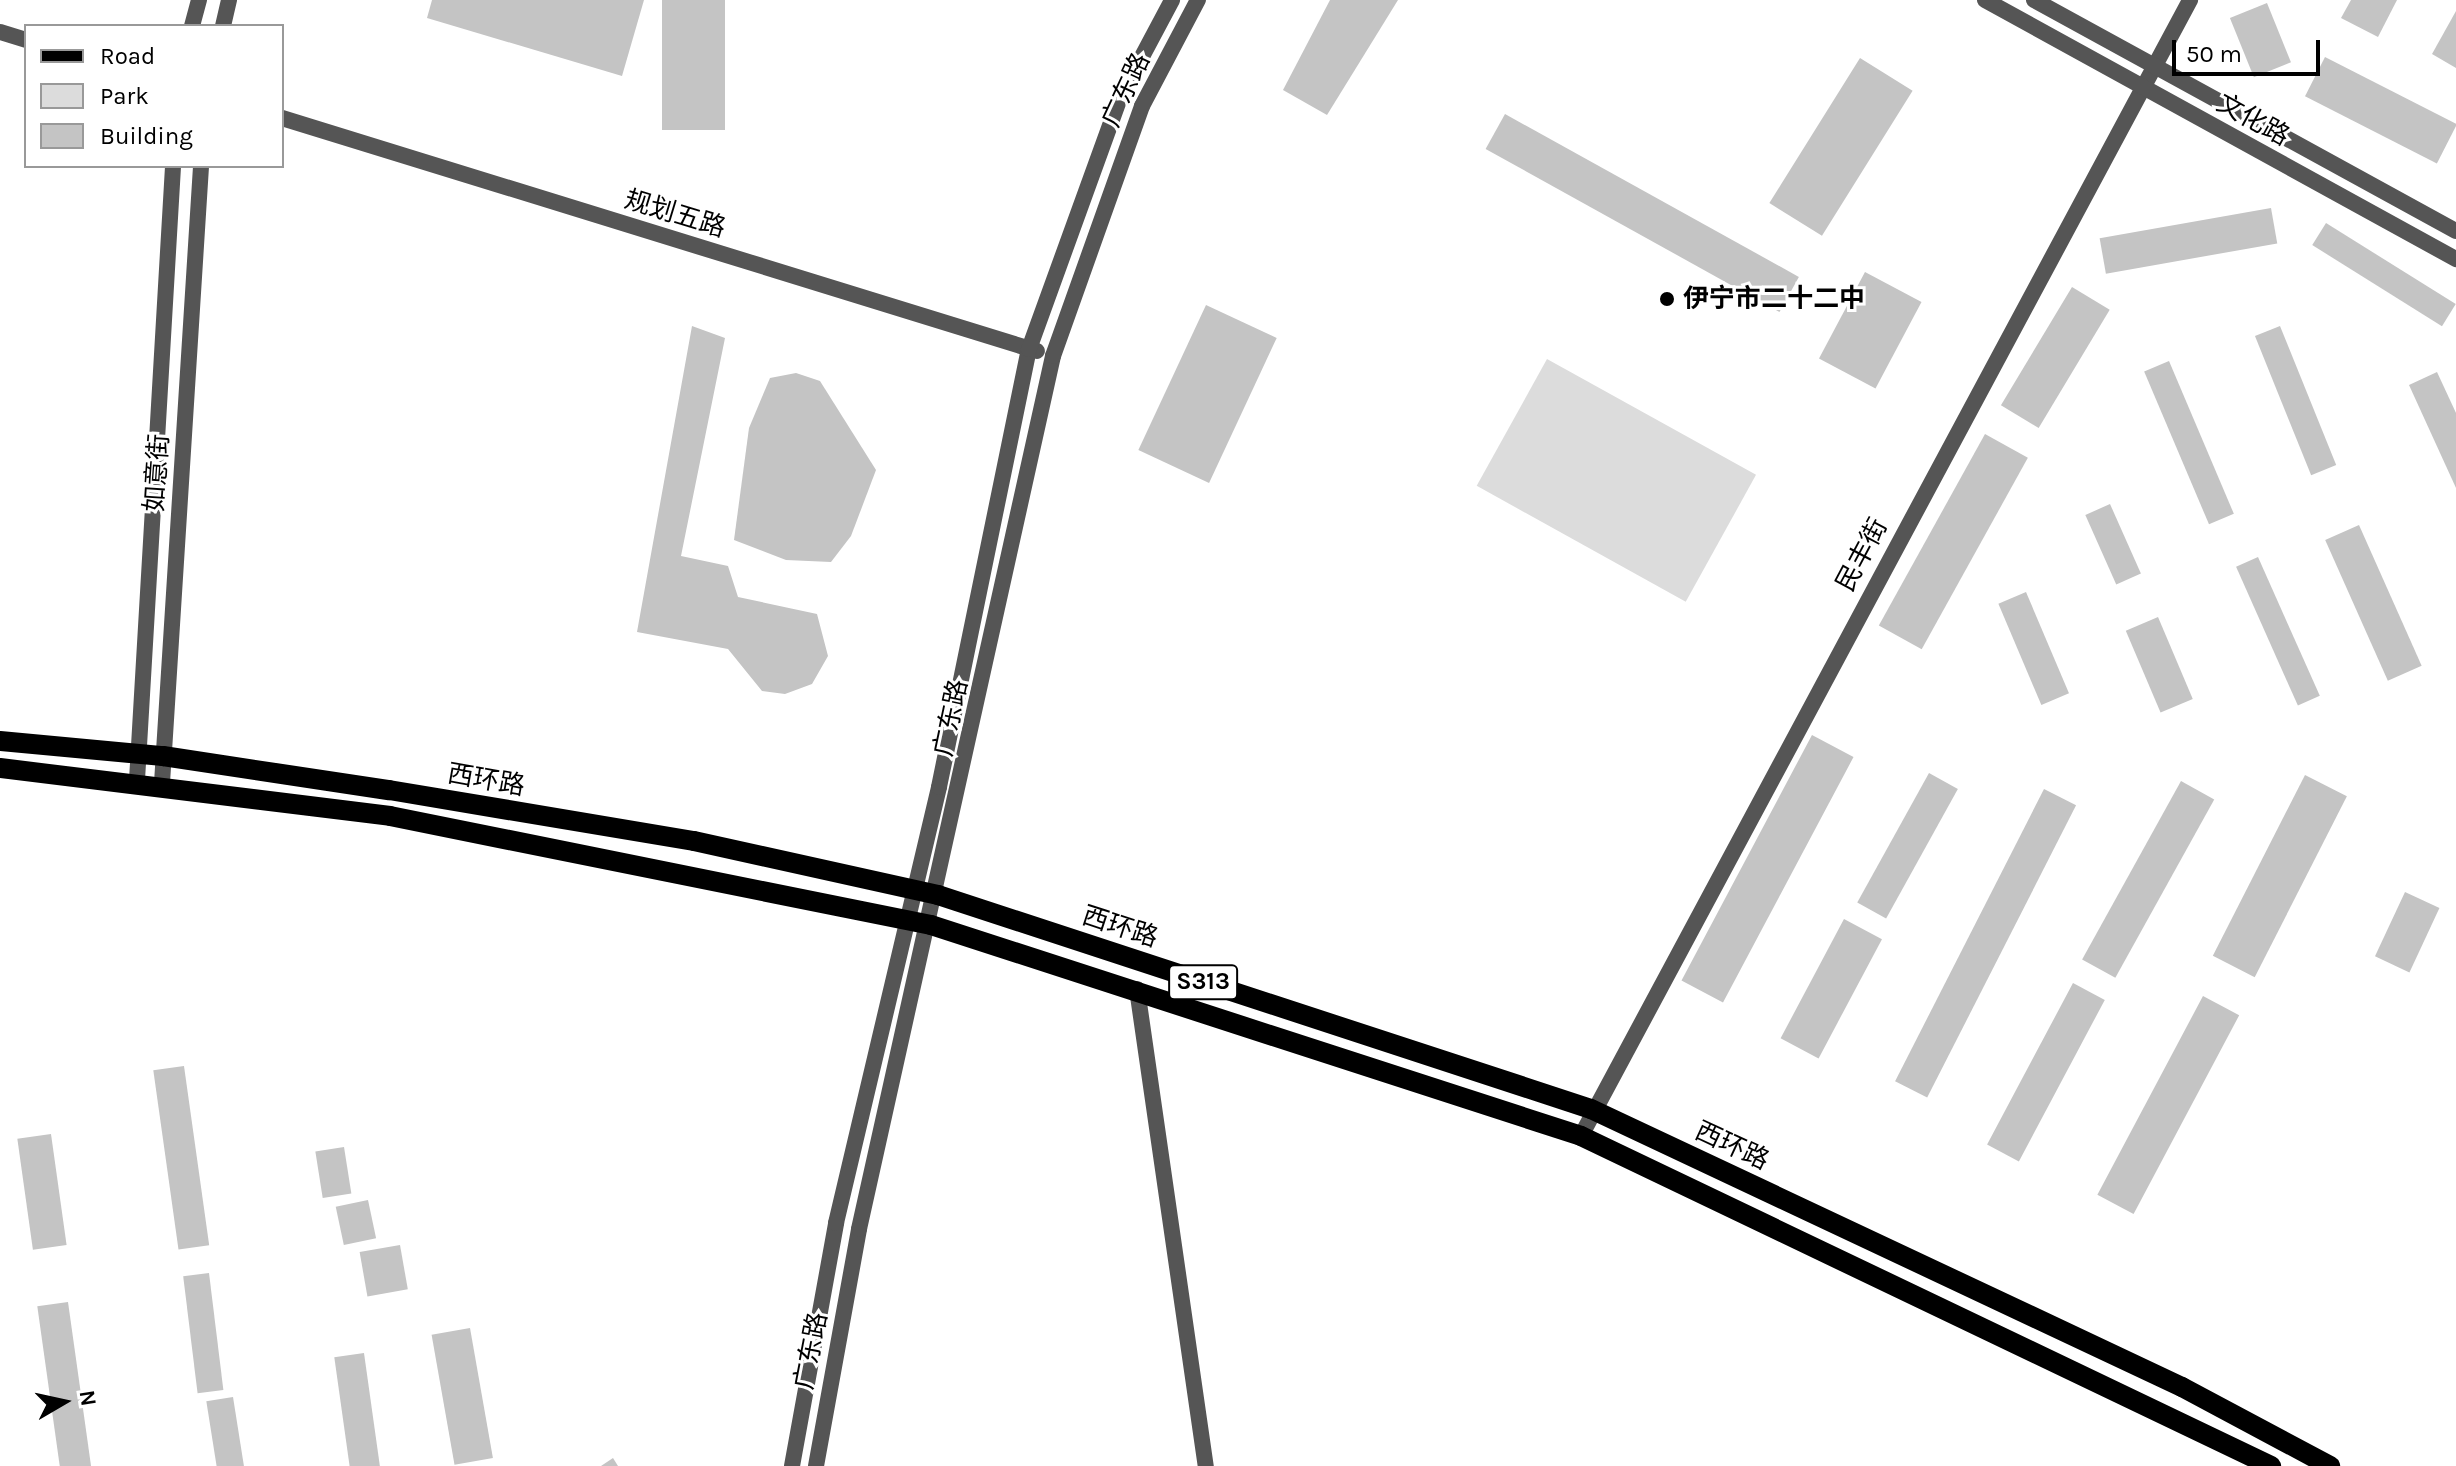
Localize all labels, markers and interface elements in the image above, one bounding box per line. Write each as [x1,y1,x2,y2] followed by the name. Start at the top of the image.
[24,24,284,168] legend
[2176,24,2324,74] scale bar
[2186,40,2242,68] text: 50 m
[100,42,155,70] text: Road
[1095,48,1157,132] street label: 广东路
[100,82,149,110] text: Park
[2211,87,2295,153] street label: 文化路
[100,122,193,150] text: Building
[621,184,729,244] street label: 规划五路
[1683,283,1865,315] place label: 伊宁市二十二中
[1658,290,1676,308] marker: 伊宁市二十二中
[139,433,175,513] street label: 如意街
[1830,513,1894,597] street label: 民丰街
[928,677,974,759] street label: 广东路
[445,758,527,802] street label: 西环路
[1078,900,1162,954] street label: 西环路
[1167,962,1239,1002] road number: S313
[1690,1115,1774,1177] street label: 西环路
[788,1310,834,1392] street label: 广东路
[24,1362,104,1442] north arrow
[74,1388,102,1408] text: N

